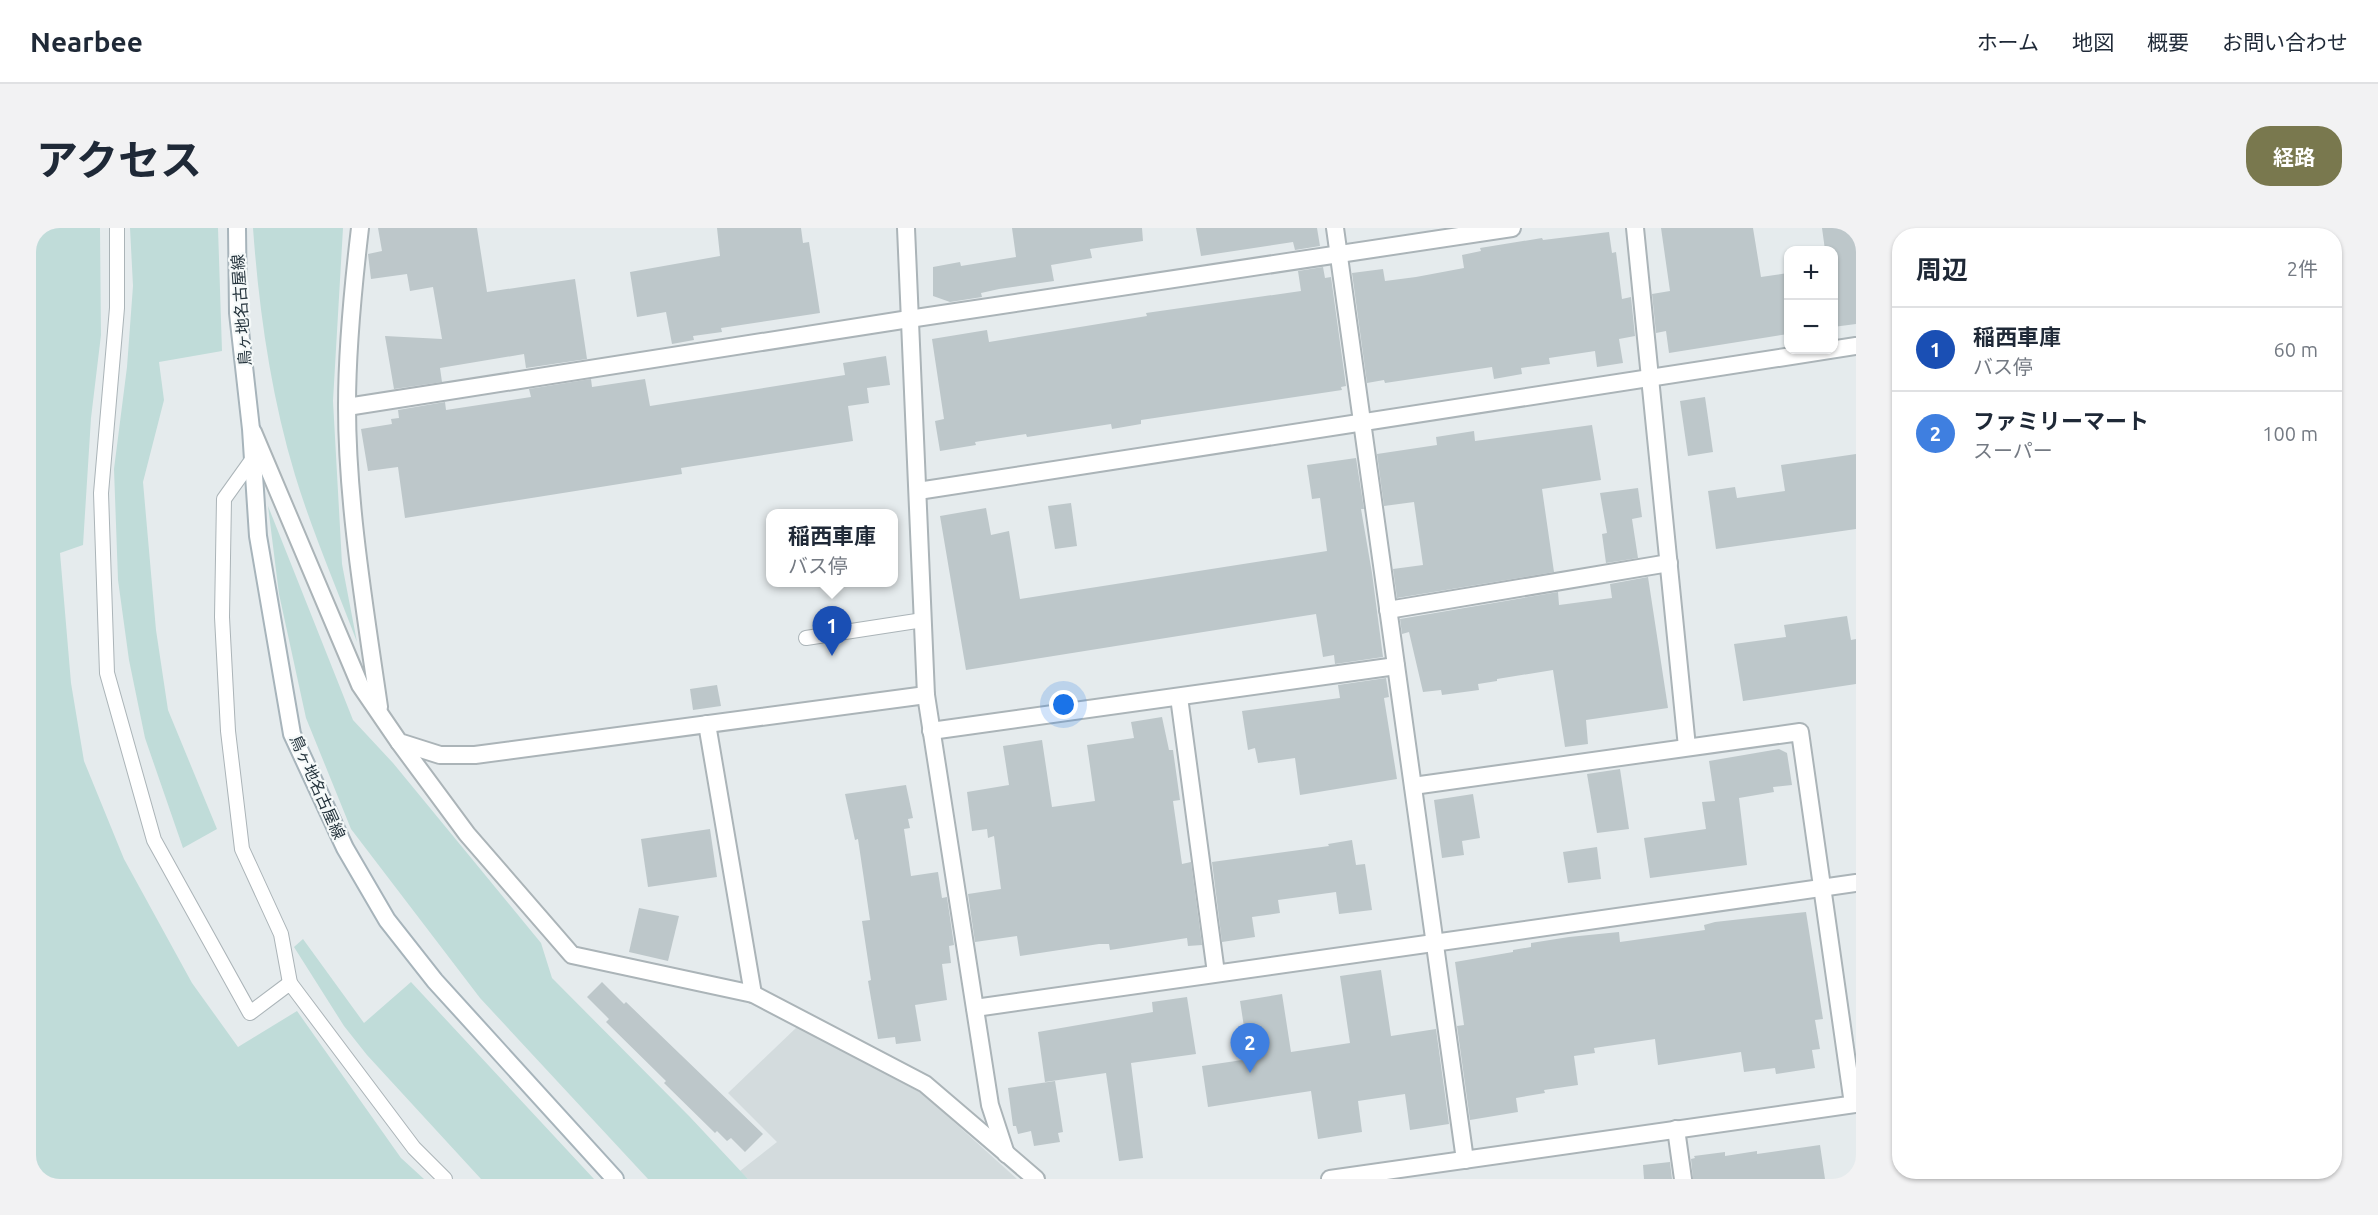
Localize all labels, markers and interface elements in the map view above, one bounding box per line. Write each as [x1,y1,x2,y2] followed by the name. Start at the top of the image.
[30,26,143,57] text: Nearbee
[1977,30,2039,54] text: ホーム
[2072,30,2114,54] text: 地図
[2147,30,2189,54] text: 概要
[2222,30,2348,54] text: お問い合わせ
[2246,126,2342,186] button: 経路
[36,136,202,183] text: アクセス
[1784,246,1838,354] map controls
[1784,246,1838,300] button: +
[228,254,254,366] street label: 鳥ヶ地名古屋線
[1916,255,1968,284] text: 周辺
[2287,257,2318,280] text: 2件
[1784,300,1838,354] button: −
[1973,324,2061,349] text: 稲西車庫
[1930,338,1941,361] text: 1
[2274,338,2318,361] text: 60 m
[1973,355,2033,378] text: バス停
[1973,408,2149,433] text: ファミリーマート
[1930,422,1941,445] text: 2
[2262,422,2318,445] text: 100 m
[1973,439,2053,462] text: スーパー
[766,509,898,587] popup
[788,523,876,548] text: 稲西車庫
[788,554,848,577] text: バス停
[812,606,852,656] pin: 1
[1049,690,1078,719] your location
[287,732,349,842] street label: 鳥ヶ地名古屋線
[1230,1024,1270,1073] pin: 2

